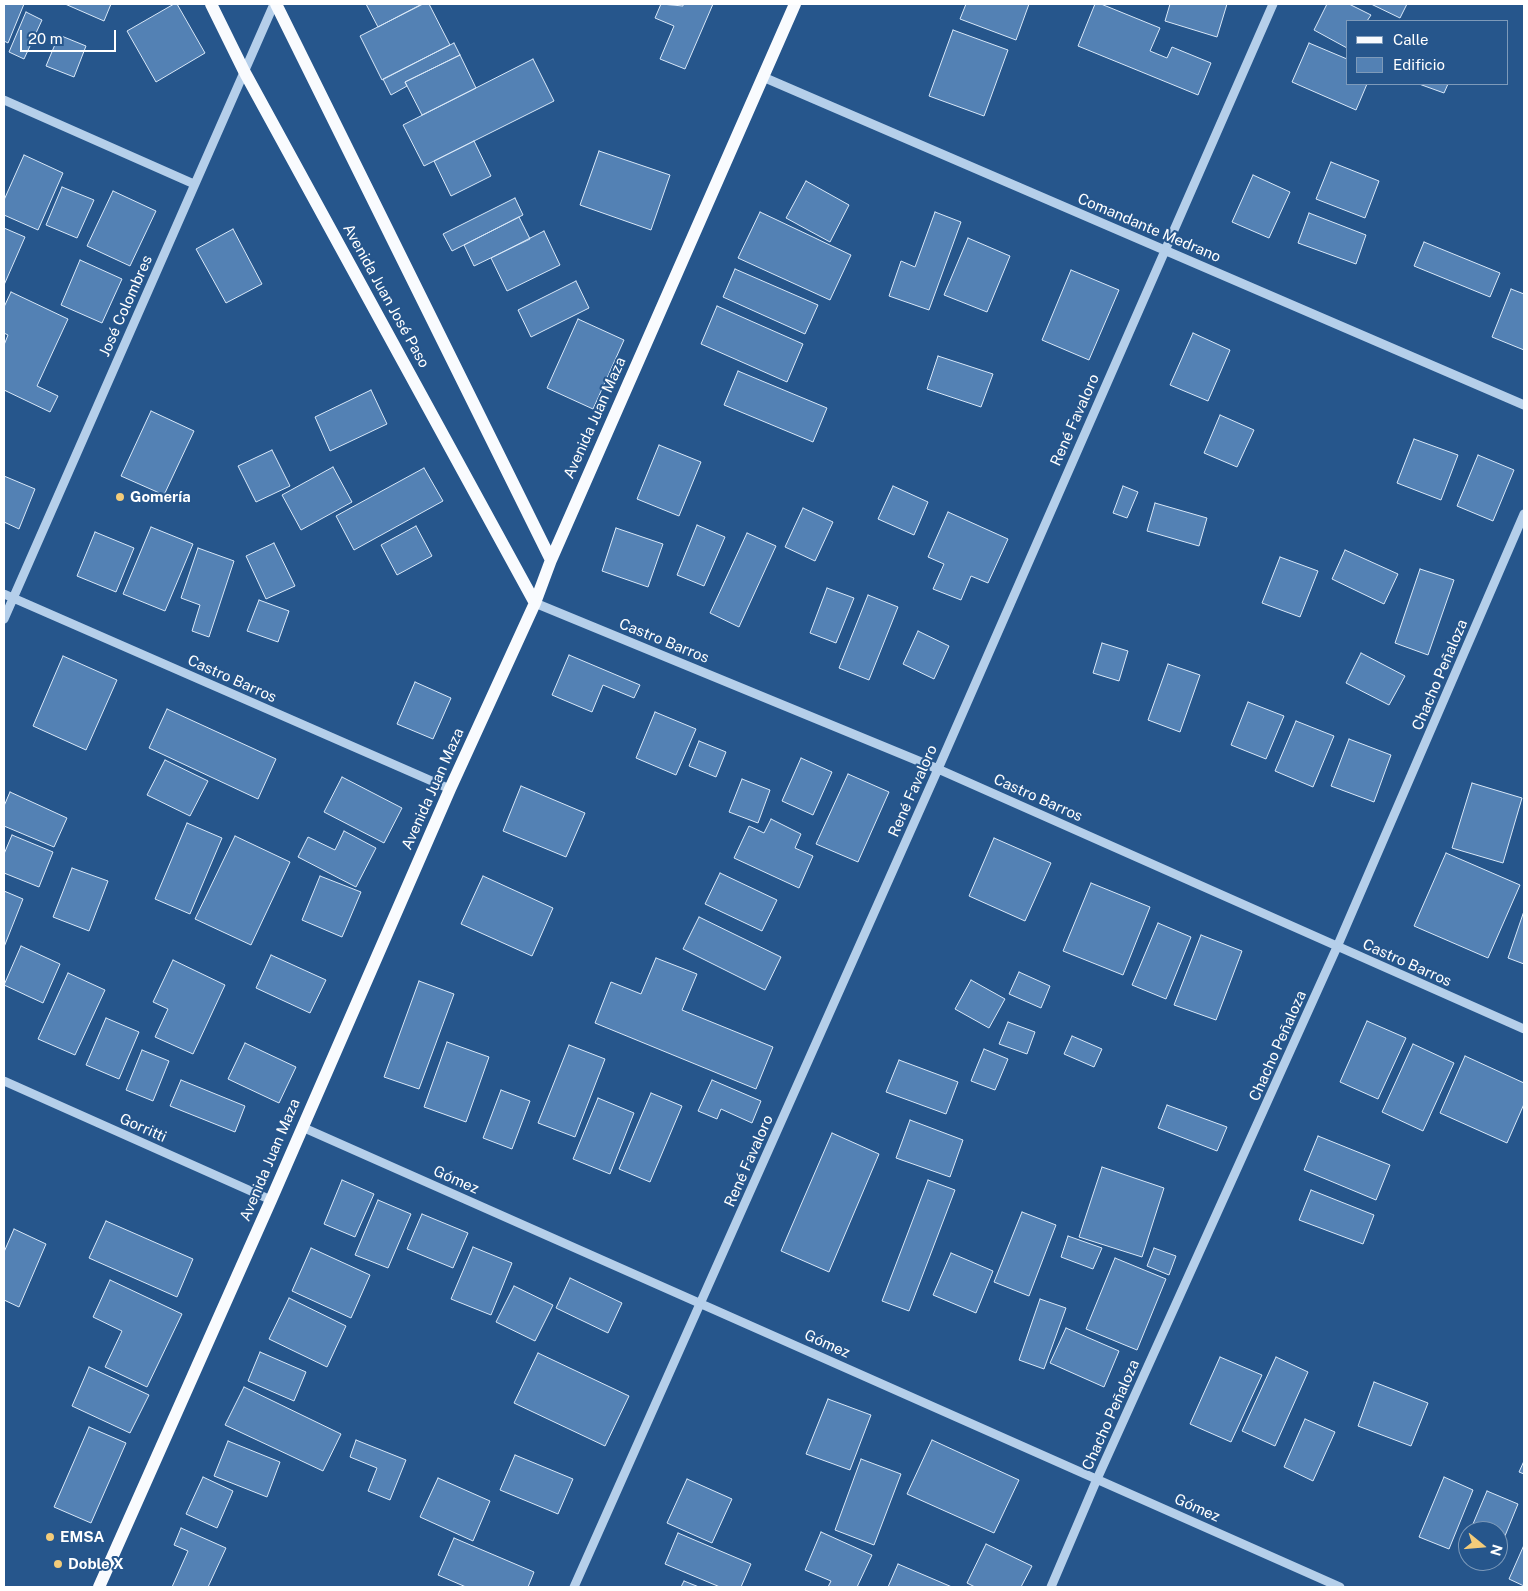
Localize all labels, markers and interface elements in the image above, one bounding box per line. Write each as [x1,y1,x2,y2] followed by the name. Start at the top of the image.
[22,20,119,52] scale bar
[1346,20,1508,85] legend
[28,30,63,47] text: 20 m
[1393,31,1429,48] text: Calle
[1393,56,1445,73] text: Edificio
[1075,190,1223,266] street label: Comandante Medrano
[339,221,433,371] street label: Avenida Juan José Paso
[96,252,156,360] street label: José Colombres
[560,354,630,482] street label: Avenida Juan Maza
[1047,371,1103,469] street label: René Favaloro
[130,488,191,506] place label: Gomería
[114,491,126,503] marker: Gomería
[616,615,712,667] street label: Castro Barros
[1408,617,1472,733] street label: Chacho Peñaloza
[185,651,279,707] street label: Castro Barros
[398,725,468,853] street label: Avenida Juan Maza
[885,742,941,840] street label: René Favaloro
[991,770,1085,826] street label: Castro Barros
[1360,935,1454,991] street label: Castro Barros
[1246,988,1310,1104] street label: Chacho Peñaloza
[236,1096,304,1224] street label: Avenida Juan Maza
[117,1110,169,1146] street label: Gorritti
[721,1112,777,1210] street label: René Favaloro
[430,1162,482,1198] street label: Gómez
[801,1326,853,1362] street label: Gómez
[1079,1357,1143,1473] street label: Chacho Peñaloza
[1171,1490,1223,1526] street label: Gómez
[1458,1521,1508,1571] north arrow
[60,1528,104,1546] place label: EMSA
[44,1531,56,1543] marker: EMSA
[1487,1543,1506,1558] text: N
[68,1555,124,1573] place label: Doble X
[52,1558,64,1570] marker: Doble X

